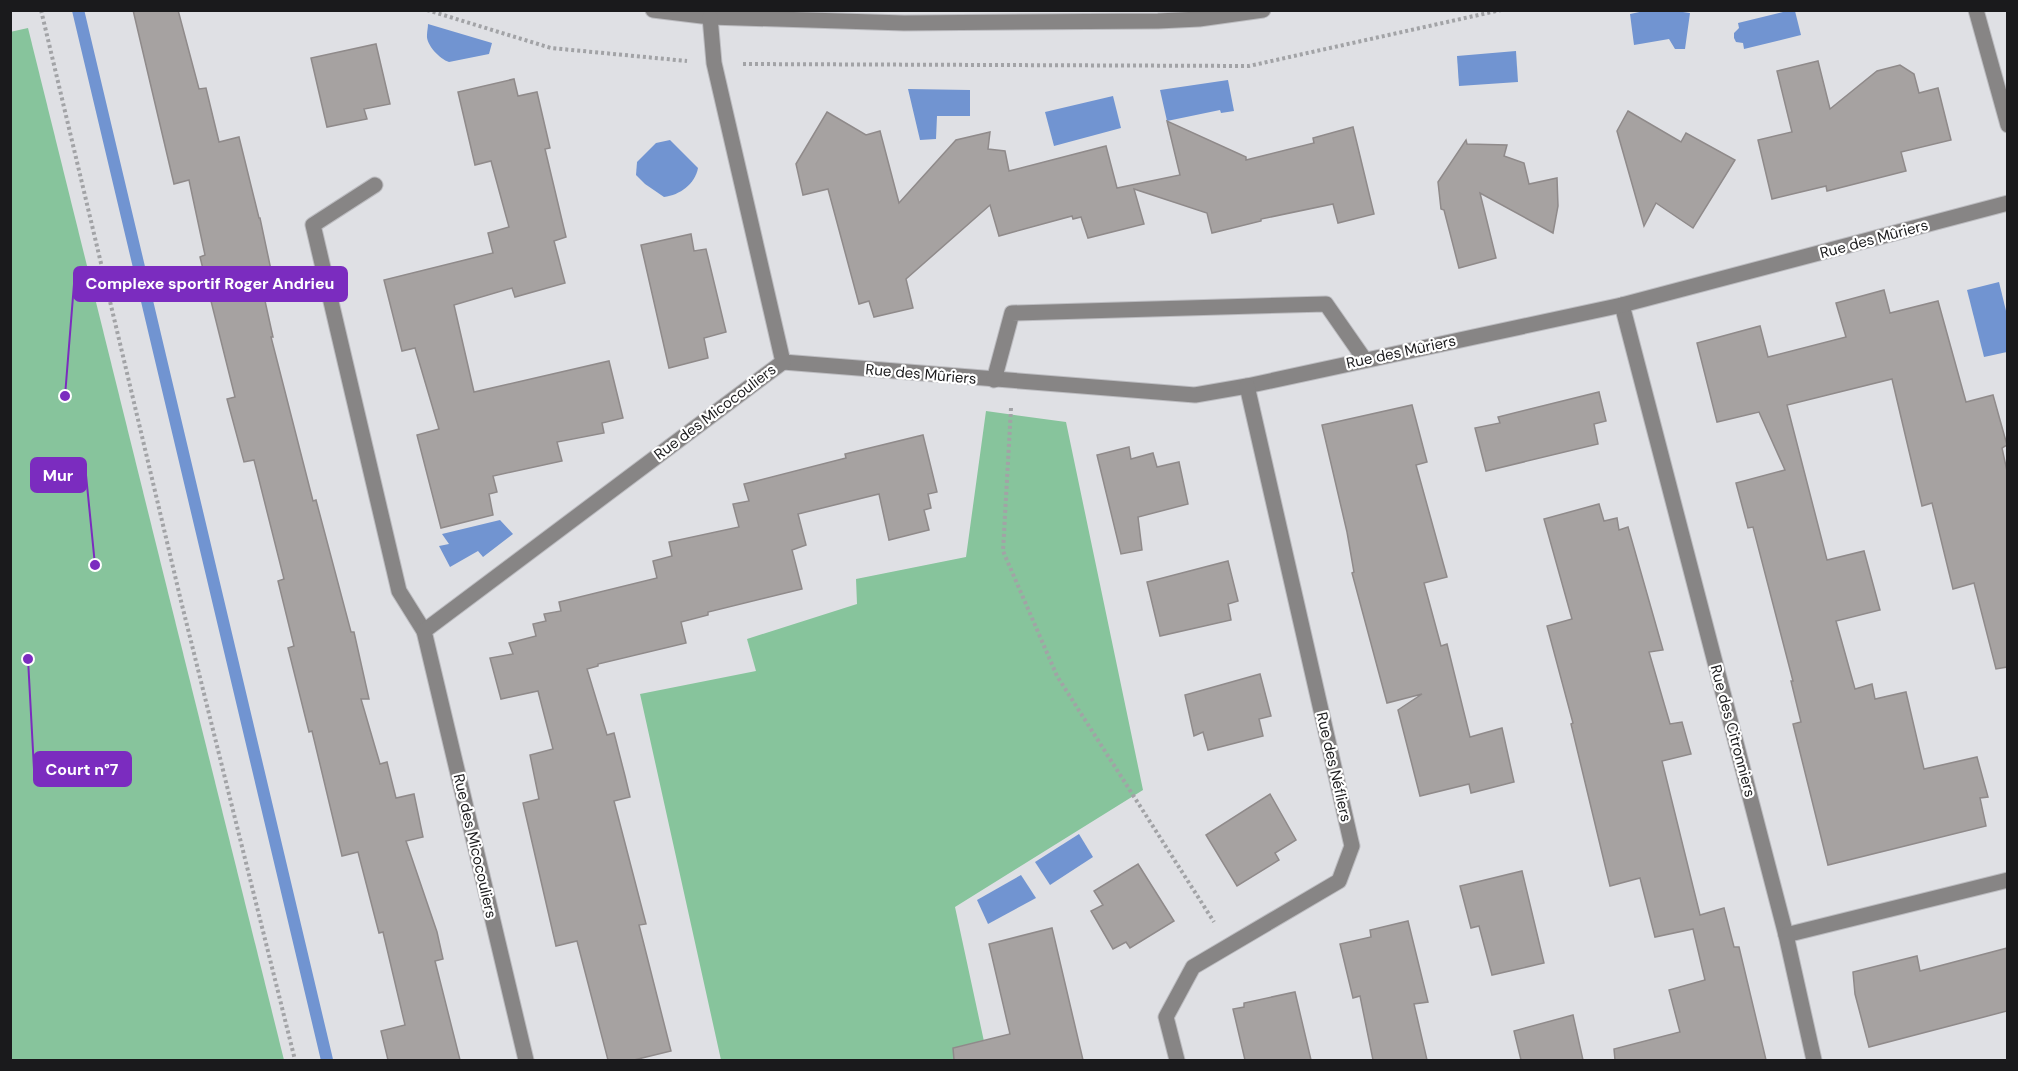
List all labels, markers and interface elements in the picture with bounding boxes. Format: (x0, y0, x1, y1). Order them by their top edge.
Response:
street label: Rue des Mûriers (1818, 215, 1930, 263)
callout: Complexe sportif Roger Andrieu (74, 267, 347, 301)
text: Complexe sportif Roger Andrieu (86, 273, 334, 294)
street label: Rue des Mûriers (1344, 331, 1458, 373)
street label: Rue des Mûriers (865, 359, 977, 389)
street label: Rue des Micocouliers (650, 360, 780, 464)
callout: Mur (31, 458, 86, 492)
text: Mur (43, 465, 74, 486)
street label: Rue des Citronniers (1706, 663, 1760, 799)
street label: Rue des Néfliers (1312, 710, 1356, 824)
callout: Court n°7 (34, 752, 131, 786)
text: Court n°7 (46, 759, 119, 780)
street label: Rue des Micocouliers (449, 772, 501, 920)

